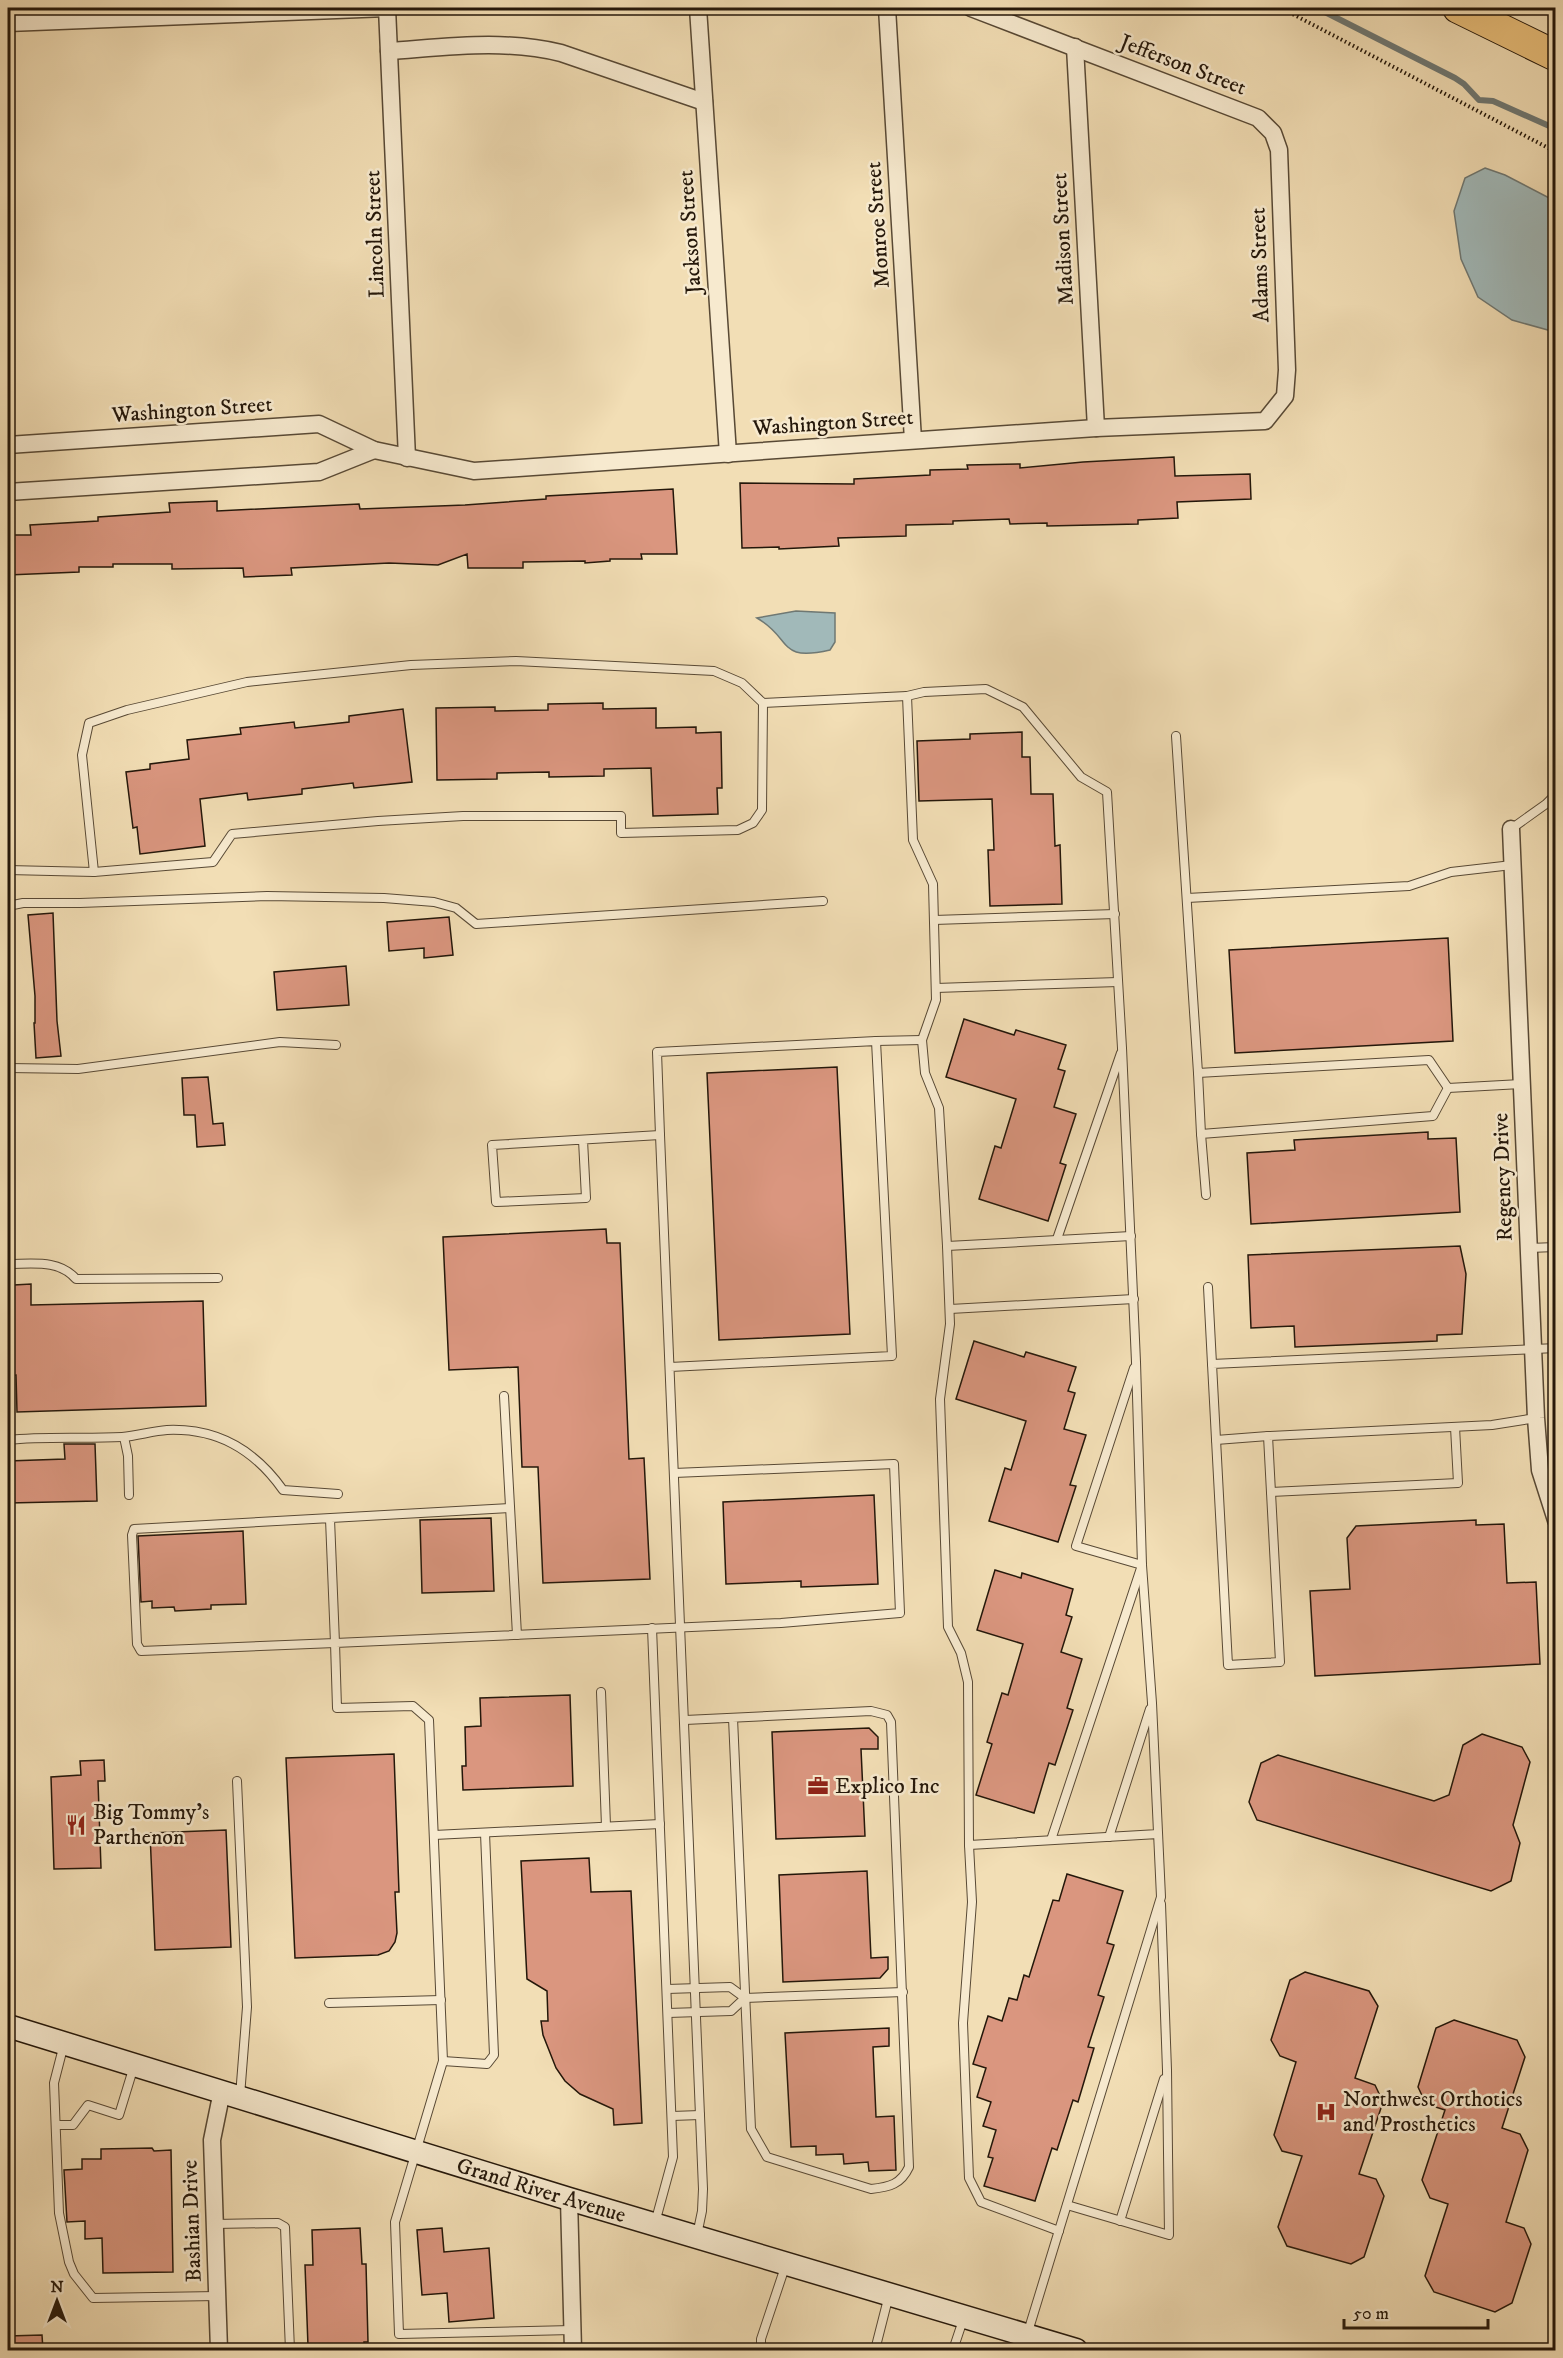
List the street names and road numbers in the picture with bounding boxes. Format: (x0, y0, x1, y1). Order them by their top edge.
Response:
street label: Jefferson Street (1114, 28, 1250, 101)
street label: Monroe Street (860, 161, 896, 289)
street label: Jackson Street (672, 169, 708, 297)
street label: Lincoln Street (359, 170, 391, 298)
street label: Madison Street (1046, 172, 1080, 306)
street label: Adams Street (1245, 207, 1275, 323)
street label: Washington Street (110, 391, 273, 429)
street label: Washington Street (751, 404, 914, 442)
street label: Regency Drive (1487, 1112, 1519, 1242)
street label: Grand River Avenue (453, 2152, 629, 2229)
street label: Bashian Drive (176, 2159, 208, 2283)

